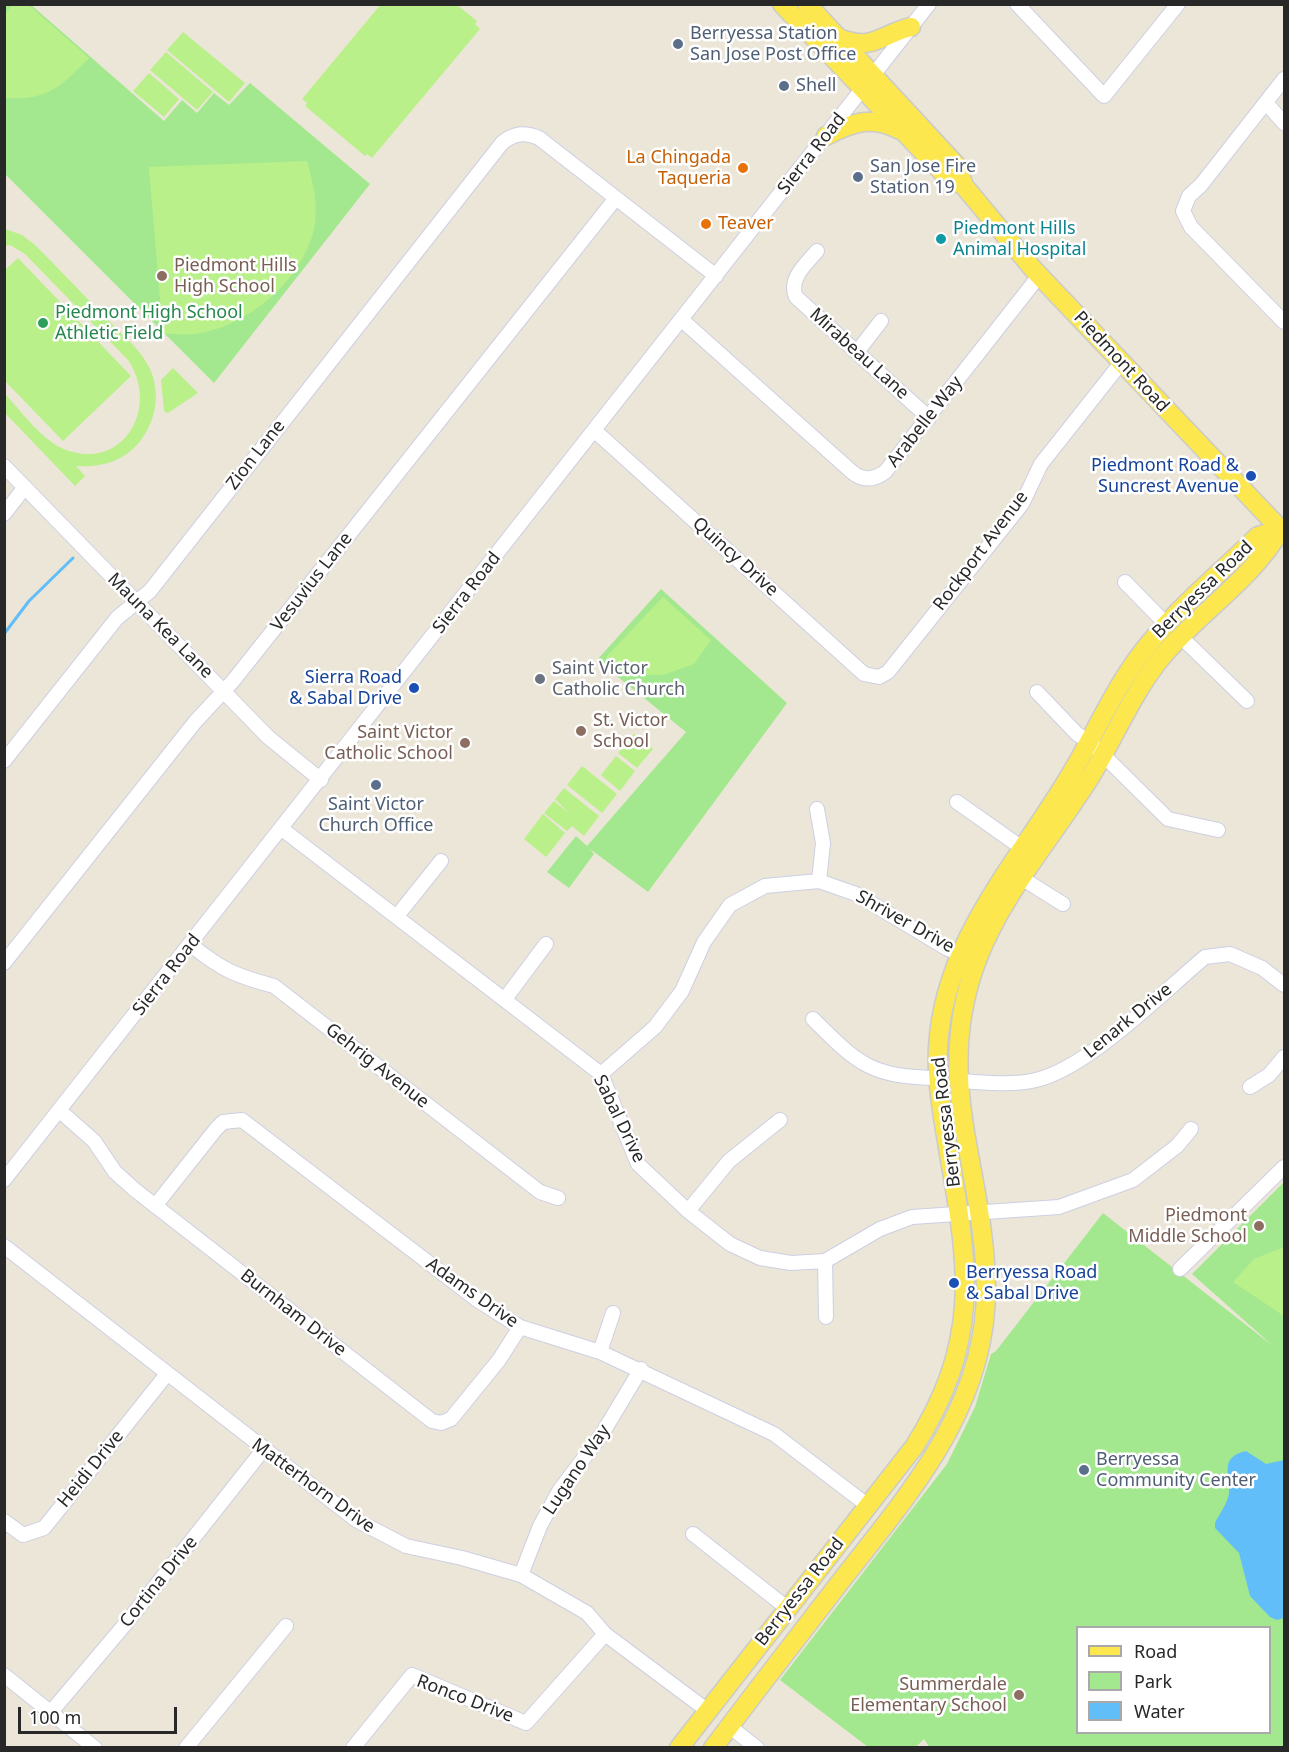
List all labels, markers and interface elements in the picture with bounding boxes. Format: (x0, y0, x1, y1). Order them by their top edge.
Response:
place label: Berryessa Station San Jose Post Office (690, 23, 856, 66)
marker: Berryessa Station San Jose Post Office (671, 37, 685, 51)
place label: Shell (796, 75, 836, 97)
marker: Shell (777, 79, 791, 93)
street label: Sierra Road (774, 109, 850, 199)
place label: La Chingada Taqueria (626, 147, 731, 190)
place label: San Jose Fire Station 19 (870, 156, 976, 198)
marker: La Chingada Taqueria (736, 161, 750, 175)
marker: San Jose Fire Station 19 (851, 170, 865, 184)
place label: Teaver (718, 213, 774, 235)
marker: Teaver (699, 217, 713, 231)
place label: Piedmont Hills Animal Hospital (953, 218, 1086, 260)
marker: Piedmont Hills Animal Hospital (934, 232, 948, 246)
place label: Piedmont Hills High School (174, 255, 297, 298)
marker: Piedmont Hills High School (155, 269, 169, 283)
place label: Piedmont High School Athletic Field (55, 302, 243, 344)
street label: Mirabeau Lane (805, 304, 913, 404)
street label: Piedmont Road (1069, 307, 1173, 417)
marker: Piedmont High School Athletic Field (36, 316, 50, 330)
street label: Arabelle Way (883, 372, 967, 472)
street label: Zion Lane (222, 416, 290, 494)
place label: Piedmont Road & Suncrest Avenue (1091, 455, 1239, 498)
marker: Piedmont Road & Suncrest Avenue (1244, 469, 1258, 483)
street label: Rockport Avenue (929, 487, 1033, 615)
street label: Quincy Drive (688, 513, 782, 601)
street label: Vesuvius Lane (267, 528, 357, 636)
street label: Berryessa Road (1148, 537, 1258, 643)
street label: Sierra Road (429, 548, 505, 638)
street label: Mauna Kea Lane (103, 569, 217, 683)
place label: Saint Victor Catholic Church (552, 658, 685, 700)
place label: Sierra Road & Sabal Drive (289, 667, 402, 710)
marker: Saint Victor Catholic Church (533, 672, 547, 686)
marker: Sierra Road & Sabal Drive (407, 681, 421, 695)
place label: St. Victor School (593, 710, 668, 752)
place label: Saint Victor Catholic School (324, 722, 453, 764)
marker: St. Victor School (574, 724, 588, 738)
marker: Saint Victor Catholic School (458, 736, 472, 750)
marker: Saint Victor Church Office (369, 778, 383, 792)
place label: Saint Victor Church Office (318, 794, 434, 836)
street label: Shriver Drive (852, 886, 958, 958)
street label: Sierra Road (129, 930, 205, 1020)
street label: Lenark Drive (1080, 979, 1176, 1063)
street label: Gehrig Avenue (321, 1019, 433, 1113)
street label: Berryessa Road (928, 1056, 966, 1188)
street label: Sabal Drive (588, 1072, 650, 1166)
place label: Piedmont Middle School (1128, 1205, 1247, 1248)
marker: Piedmont Middle School (1252, 1219, 1266, 1233)
street label: Adams Drive (422, 1253, 522, 1333)
place label: Berryessa Road & Sabal Drive (966, 1262, 1097, 1304)
street label: Burnham Drive (236, 1265, 350, 1361)
marker: Berryessa Road & Sabal Drive (947, 1276, 961, 1290)
street label: Lugano Way (539, 1421, 615, 1519)
street label: Heidi Drive (53, 1426, 129, 1512)
street label: Matterhorn Drive (247, 1434, 379, 1538)
place label: Berryessa Community Center (1096, 1449, 1256, 1492)
marker: Berryessa Community Center (1077, 1463, 1091, 1477)
street label: Cortina Drive (116, 1532, 202, 1632)
street label: Berryessa Road (751, 1534, 849, 1650)
legend (1076, 1626, 1271, 1734)
text: Road (1134, 1639, 1177, 1663)
text: Park (1134, 1669, 1172, 1693)
street label: Ronco Drive (414, 1671, 516, 1727)
place label: Summerdale Elementary School (850, 1674, 1007, 1716)
marker: Summerdale Elementary School (1012, 1688, 1026, 1702)
scale bar (21, 1695, 180, 1733)
text: Water (1134, 1699, 1185, 1723)
text: 100 m (29, 1705, 81, 1729)

